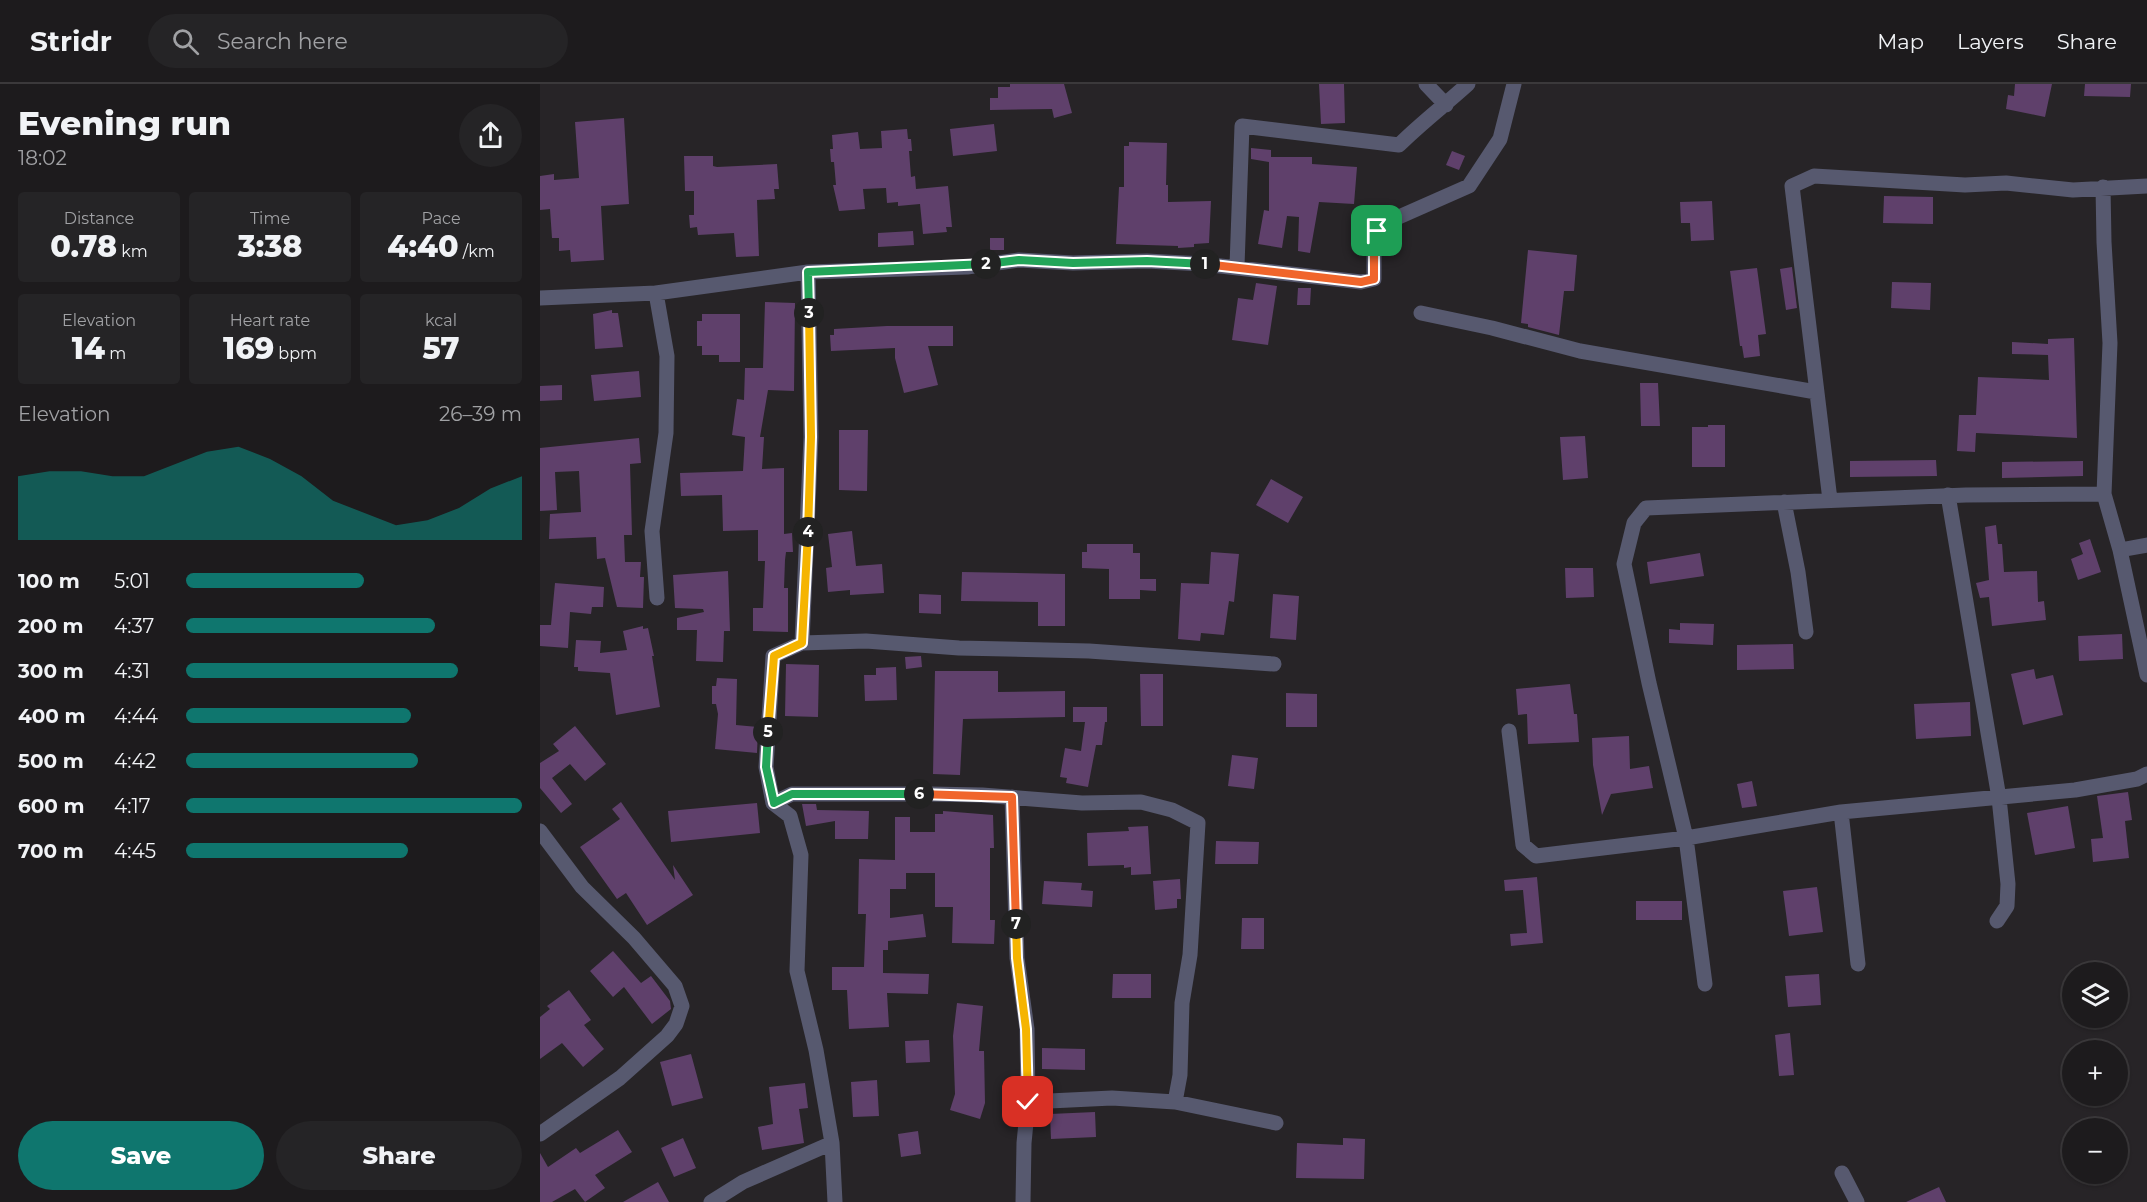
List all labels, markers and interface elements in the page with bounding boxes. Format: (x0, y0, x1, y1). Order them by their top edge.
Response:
search box (148, 14, 568, 68)
text: Stridr (30, 24, 112, 58)
icon: search (169, 25, 202, 58)
text: Search here (217, 28, 348, 55)
text: Map (1877, 29, 1924, 54)
text: Layers (1957, 29, 2024, 54)
text: Share (2057, 29, 2117, 54)
text: Evening run (18, 103, 231, 143)
button: share (459, 104, 522, 167)
text: 18:02 (18, 146, 67, 170)
pin (1351, 205, 1402, 256)
text: Distance (64, 209, 134, 228)
text: Time (250, 209, 290, 228)
text: Pace (421, 209, 461, 228)
icon: arrive (1360, 214, 1393, 247)
text: 0.78 (50, 228, 117, 265)
text: 3:38 (238, 228, 302, 265)
text: 4:40 (387, 228, 459, 265)
text: km (117, 242, 148, 261)
text: /km (459, 242, 495, 261)
pin: 2 (971, 249, 1001, 279)
pin: 1 (1190, 249, 1220, 279)
text: 2 (981, 254, 991, 273)
text: 1 (1202, 254, 1208, 273)
pin: 3 (794, 298, 824, 328)
text: 3 (804, 303, 814, 322)
text: Elevation (62, 311, 136, 330)
text: Heart rate (230, 311, 310, 330)
text: kcal (425, 311, 457, 330)
text: 14 (72, 330, 105, 367)
text: 169 (223, 330, 274, 367)
text: 57 (423, 330, 459, 367)
text: m (105, 344, 126, 363)
text: bpm (274, 344, 317, 363)
text: Elevation (18, 402, 110, 426)
text: 26–39 m (439, 402, 522, 426)
pin: 4 (793, 517, 823, 547)
text: 4 (802, 522, 814, 541)
text: 100 m (18, 569, 80, 593)
text: 5:01 (114, 569, 150, 593)
text: 200 m (18, 614, 84, 638)
text: 4:37 (114, 614, 154, 638)
text: 300 m (18, 659, 84, 683)
text: 4:31 (114, 659, 150, 683)
text: 400 m (18, 704, 86, 728)
text: 4:44 (114, 704, 158, 728)
pin: 5 (753, 717, 783, 747)
text: 5 (763, 722, 773, 741)
text: 500 m (18, 749, 84, 773)
text: 4:42 (114, 749, 156, 773)
pin: 6 (904, 779, 934, 809)
text: 6 (914, 784, 924, 803)
text: 600 m (18, 794, 85, 818)
text: 4:17 (114, 794, 151, 818)
text: 700 m (18, 839, 84, 863)
text: 4:45 (114, 839, 156, 863)
pin: 7 (1001, 909, 1031, 939)
text: 7 (1011, 914, 1021, 933)
map controls (2062, 962, 2128, 1184)
button: layers (2062, 962, 2128, 1028)
button: + (2062, 1040, 2128, 1106)
pin (1002, 1076, 1053, 1127)
icon: check (1011, 1085, 1044, 1118)
button: − (2062, 1118, 2128, 1184)
button: Save (18, 1121, 264, 1190)
button: Share (276, 1121, 522, 1190)

